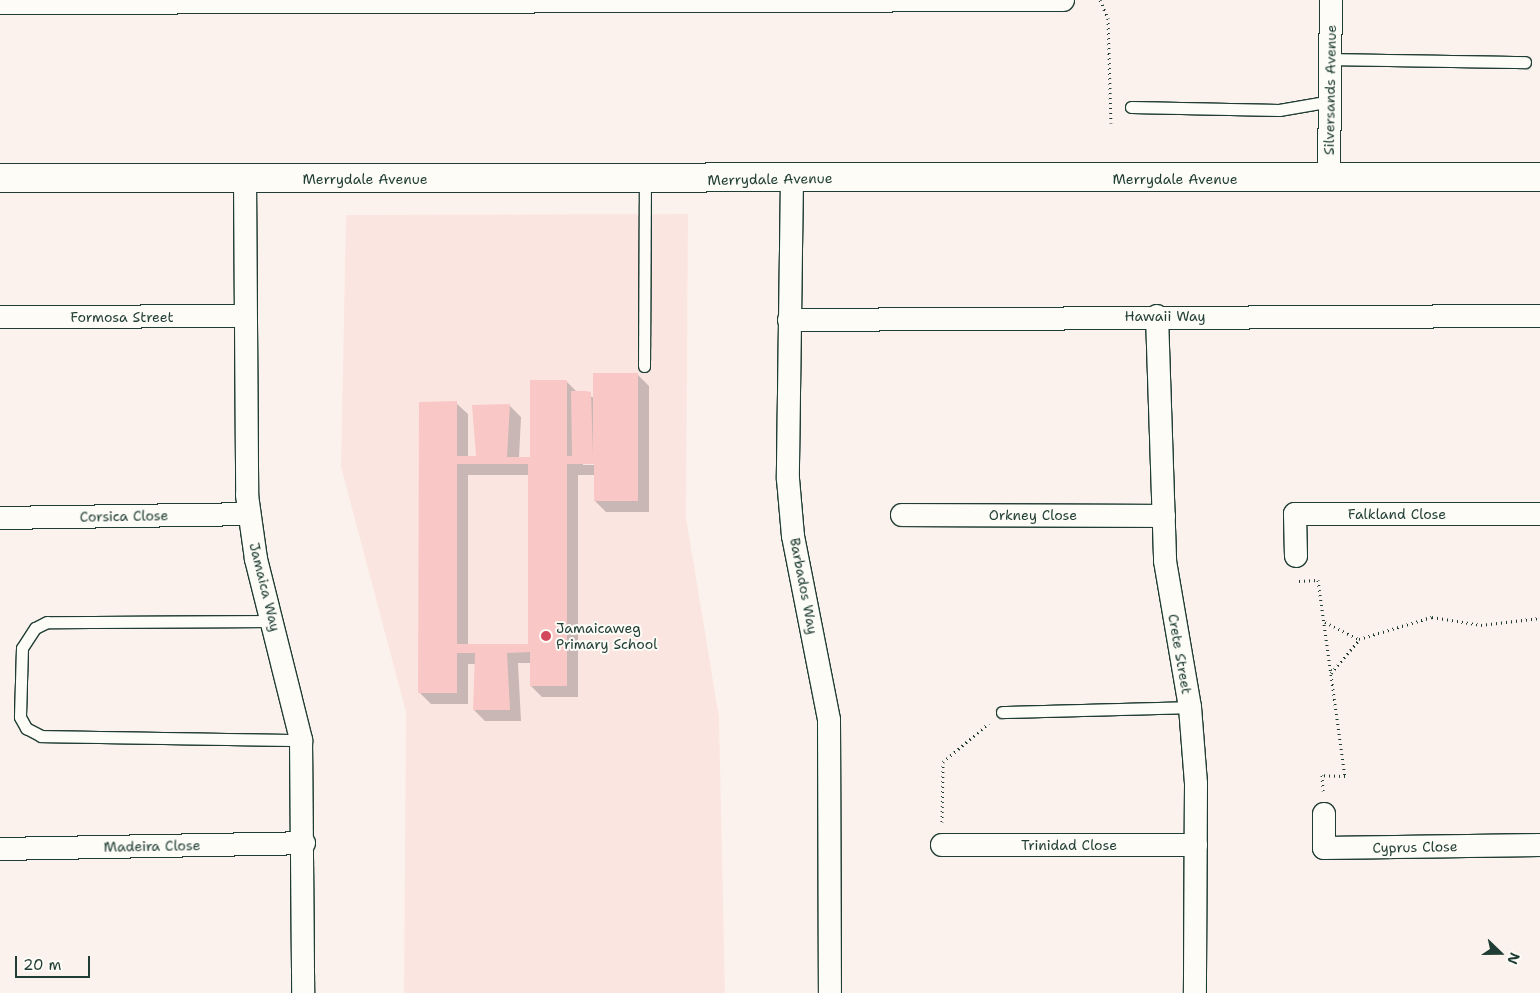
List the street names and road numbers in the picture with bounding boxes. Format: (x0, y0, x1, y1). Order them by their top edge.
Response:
street label: Silversands Avenue (1320, 25, 1340, 155)
street label: Merrydale Avenue (707, 170, 833, 188)
street label: Merrydale Avenue (302, 171, 428, 187)
street label: Merrydale Avenue (1112, 171, 1238, 187)
street label: Hawaii Way (1124, 308, 1206, 324)
street label: Formosa Street (70, 309, 174, 325)
street label: Falkland Close (1348, 506, 1446, 522)
street label: Corsica Close (79, 507, 169, 525)
street label: Orkney Close (989, 507, 1077, 523)
street label: Barbados Way (786, 536, 822, 636)
street label: Jamaica Way (246, 541, 284, 633)
street label: Crete Street (1165, 613, 1195, 695)
street label: Madeira Close (103, 837, 201, 855)
street label: Trinidad Close (1021, 837, 1117, 853)
street label: Cyprus Close (1372, 838, 1458, 856)

